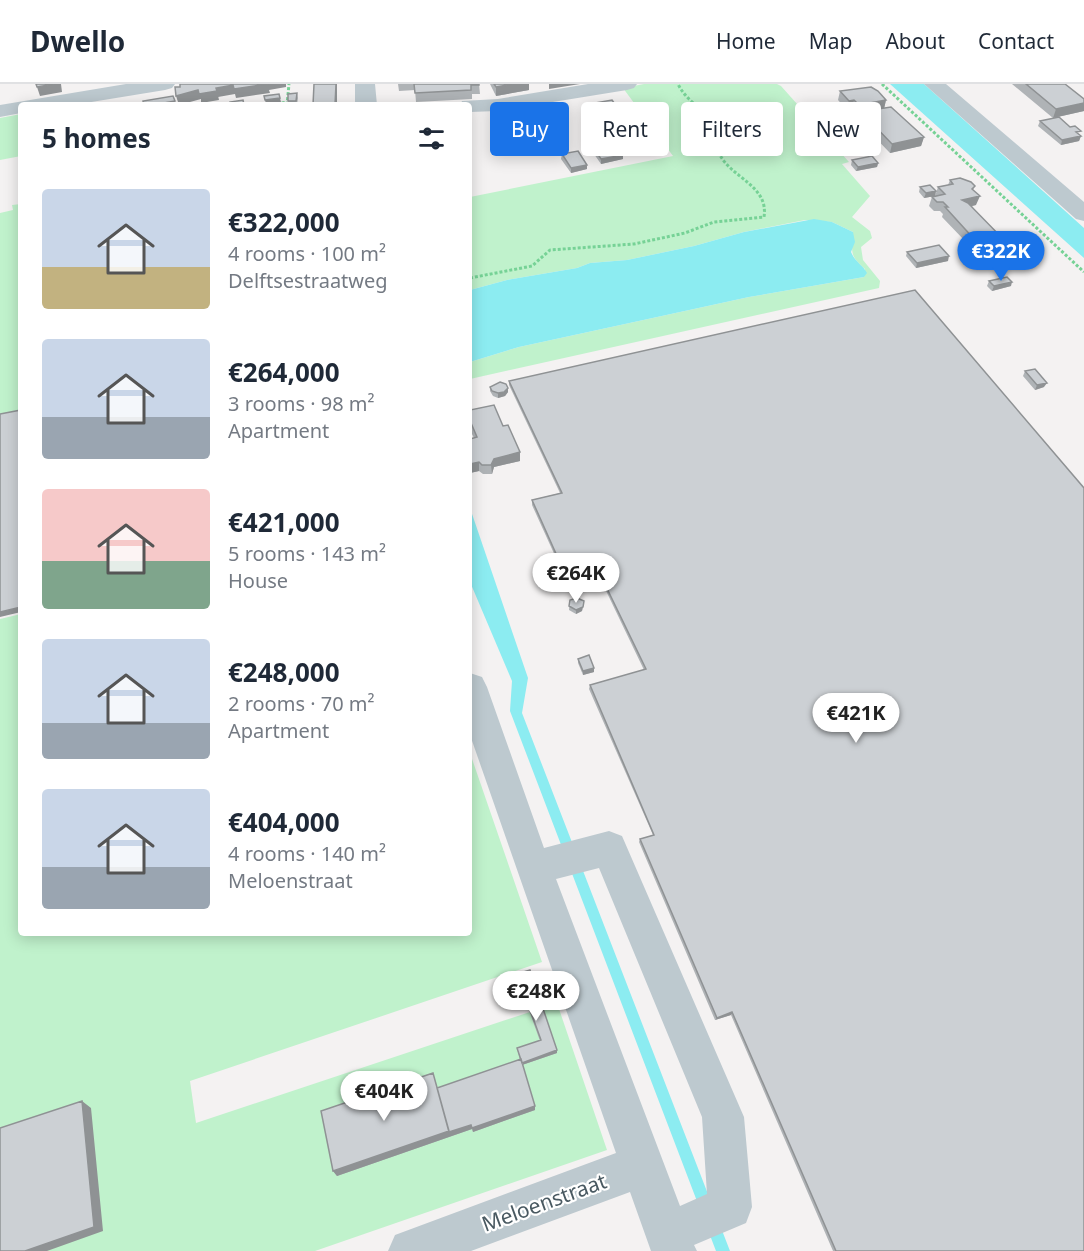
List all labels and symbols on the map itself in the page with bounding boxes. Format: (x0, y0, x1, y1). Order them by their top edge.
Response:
pin: €322K (959, 231, 1043, 282)
pin: €264K (534, 553, 618, 604)
pin: €421K (814, 693, 898, 744)
pin: €248K (494, 971, 578, 1022)
pin: €404K (342, 1071, 426, 1122)
street label: Meloenstraat (478, 1166, 611, 1238)

